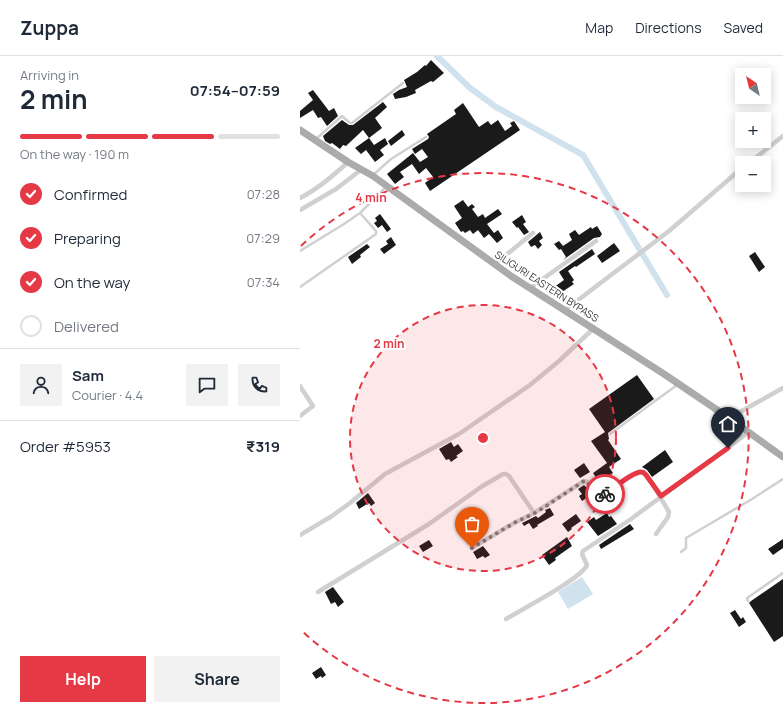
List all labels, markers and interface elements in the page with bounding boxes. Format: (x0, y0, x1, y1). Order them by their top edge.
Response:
text: Zuppa (20, 15, 79, 41)
text: Map (585, 18, 613, 37)
text: Directions (635, 18, 702, 37)
text: Saved (724, 18, 763, 37)
text: Arriving in (20, 66, 79, 84)
north arrow (735, 68, 771, 104)
map controls (735, 68, 771, 192)
text: 07:54–07:59 (190, 80, 280, 101)
text: 2 min (20, 81, 88, 117)
button: + (735, 112, 771, 148)
text: On the way · 190 m (20, 145, 129, 163)
button: − (735, 156, 771, 192)
icon: check (20, 183, 42, 205)
text: Confirmed (54, 184, 127, 205)
text: 07:28 (247, 185, 280, 203)
text: 4 min (355, 189, 387, 206)
icon: check (20, 227, 42, 249)
text: Preparing (54, 228, 121, 249)
text: 07:29 (246, 229, 280, 247)
street label: SILIGURI EASTERN BYPASS (492, 247, 602, 325)
icon: check (20, 271, 42, 293)
text: On the way (54, 272, 130, 293)
text: 07:34 (247, 273, 280, 291)
text: Delivered (54, 316, 119, 337)
text: 2 min (373, 335, 405, 352)
button: person (20, 364, 62, 406)
button: chat (186, 364, 228, 406)
button: phone (238, 364, 280, 406)
text: Sam (72, 365, 104, 386)
text: Courier · 4.4 (72, 386, 143, 404)
pin (711, 407, 745, 448)
icon: home (717, 413, 739, 435)
centre of rings (476, 431, 490, 445)
text: Order #5953 (20, 436, 111, 457)
text: ₹319 (246, 436, 280, 457)
courier (585, 474, 625, 514)
icon: bike (594, 483, 616, 505)
pin (455, 507, 489, 548)
icon: bag (461, 513, 483, 535)
button: Help (20, 656, 146, 702)
button: Share (154, 656, 280, 702)

